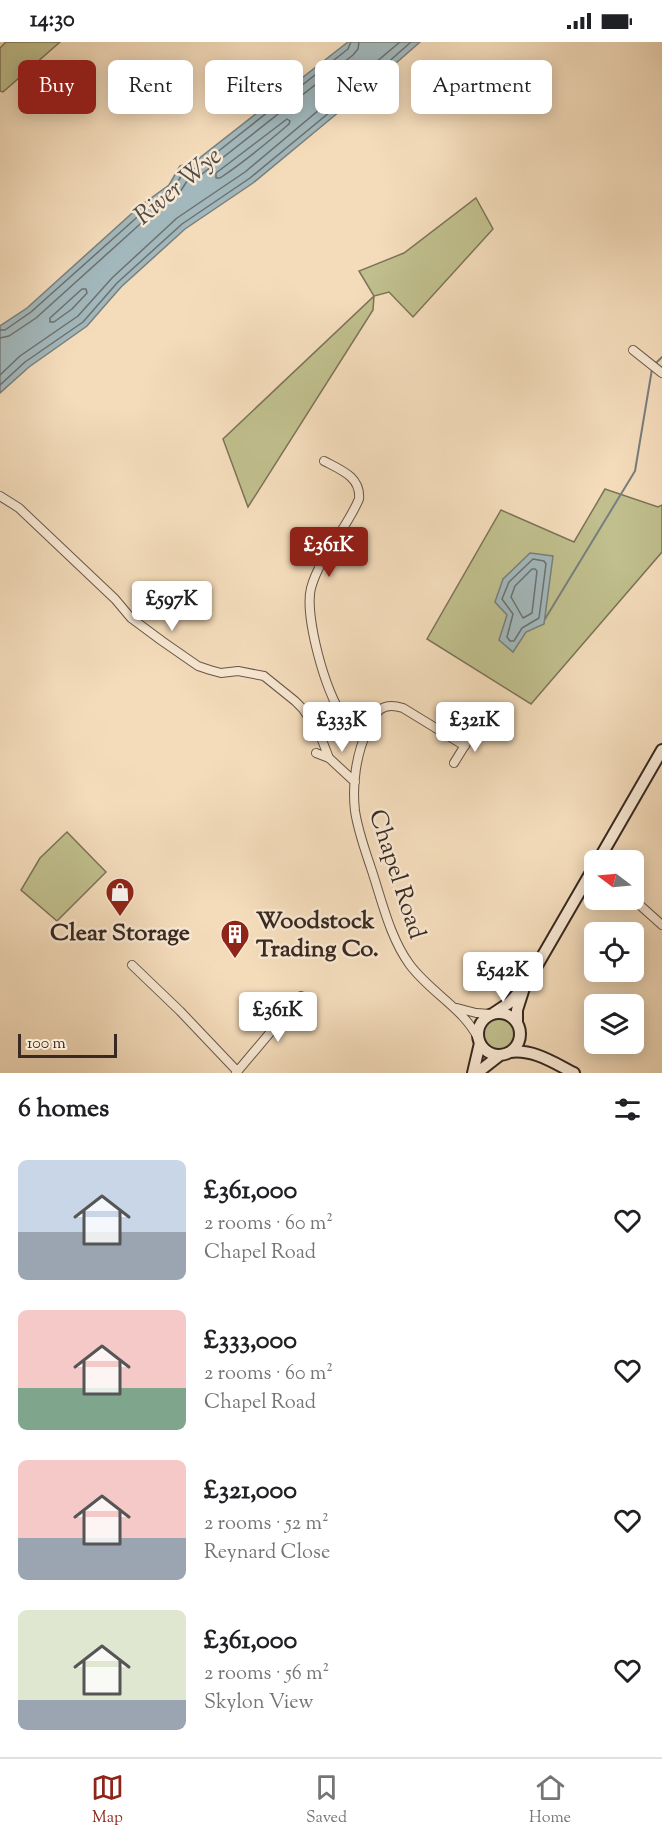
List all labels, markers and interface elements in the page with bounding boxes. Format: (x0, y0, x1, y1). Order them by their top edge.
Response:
text: 14:30 (30, 5, 75, 37)
chip: Buy (18, 60, 96, 114)
chip: Rent (108, 60, 193, 114)
chip: Filters (205, 60, 303, 114)
chip: New (315, 60, 399, 114)
chip: Apartment (411, 60, 552, 114)
water label: River Wye (127, 139, 231, 235)
pin: £361K (287, 527, 371, 578)
text: £361K (304, 532, 354, 561)
pin: £597K (130, 581, 214, 632)
text: £597K (146, 586, 198, 615)
pin: £333K (300, 702, 384, 753)
pin: £321K (433, 702, 517, 753)
text: £333K (317, 707, 367, 736)
text: £321K (450, 707, 500, 736)
street label: Chapel Road (359, 805, 433, 944)
north arrow (584, 850, 644, 910)
map controls (584, 850, 644, 1054)
shop icon: Clear Storage (104, 876, 136, 918)
place label: Woodstock Trading Co. (256, 905, 379, 967)
place label: Clear Storage (50, 917, 190, 951)
building icon: Woodstock Trading Co. (219, 918, 251, 960)
button: locate (584, 922, 644, 982)
pin: £542K (461, 952, 545, 1003)
text: £542K (477, 957, 529, 986)
pin: £361K (236, 992, 320, 1043)
button: layers (584, 994, 644, 1054)
text: £361K (253, 997, 303, 1026)
scale bar (18, 1031, 117, 1058)
text: 100 m (27, 1033, 66, 1056)
text: 6 homes (18, 1091, 109, 1128)
icon: filters (611, 1093, 644, 1126)
text: £361,000 (204, 1173, 297, 1210)
icon: home (66, 1184, 138, 1256)
icon: heart (611, 1204, 644, 1237)
text: 2 rooms · 60 m² (204, 1210, 333, 1239)
text: Chapel Road (204, 1239, 316, 1268)
text: £333,000 (204, 1323, 297, 1360)
icon: home (66, 1334, 138, 1406)
icon: heart (611, 1354, 644, 1387)
text: 2 rooms · 60 m² (204, 1360, 333, 1389)
text: Chapel Road (204, 1389, 316, 1418)
text: £321,000 (204, 1473, 297, 1510)
icon: home (66, 1484, 138, 1556)
icon: heart (611, 1504, 644, 1537)
text: 2 rooms · 52 m² (204, 1510, 329, 1539)
text: Reynard Close (204, 1539, 330, 1568)
text: £361,000 (204, 1623, 297, 1660)
icon: home (66, 1634, 138, 1706)
icon: heart (611, 1654, 644, 1687)
text: 2 rooms · 56 m² (204, 1660, 329, 1689)
text: Skylon View (204, 1689, 313, 1718)
tab: Map (91, 1771, 124, 1830)
tab: Saved (306, 1771, 347, 1830)
tab: Home (529, 1771, 571, 1830)

